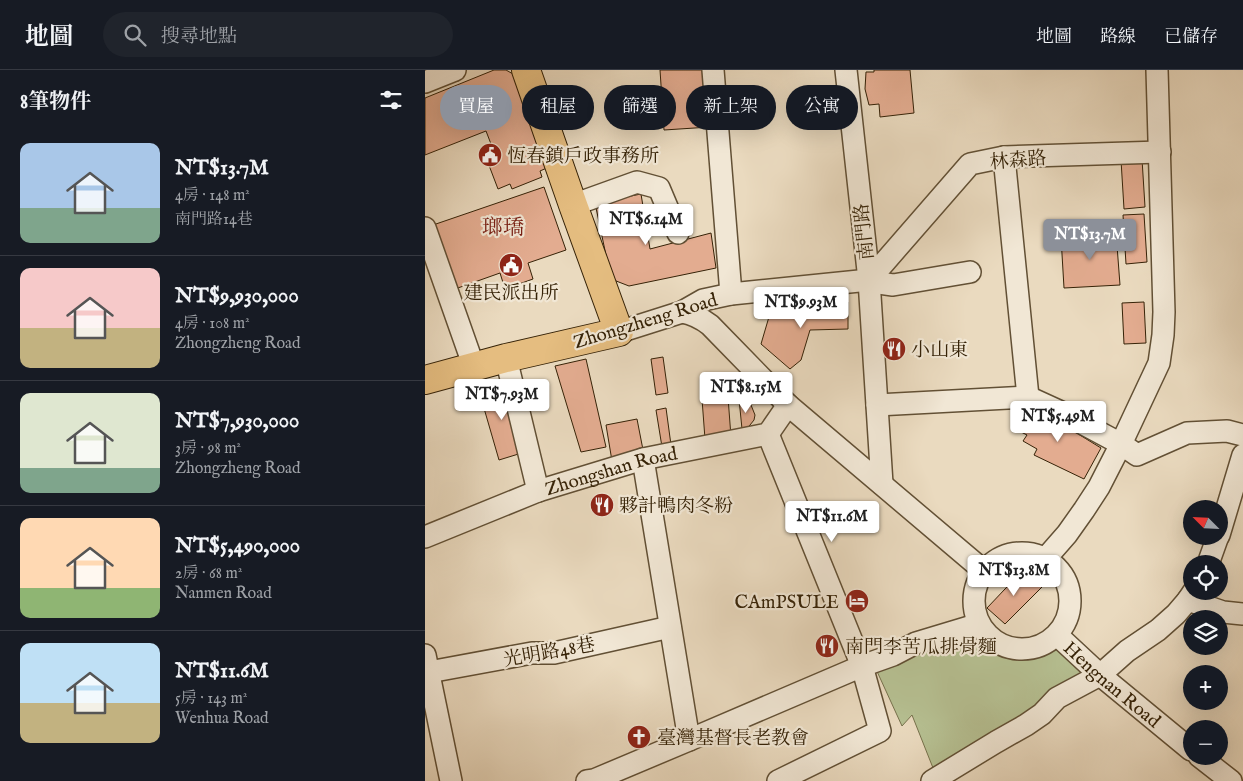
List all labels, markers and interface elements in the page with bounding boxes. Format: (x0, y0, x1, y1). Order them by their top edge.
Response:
search box (103, 12, 453, 57)
icon: search (121, 21, 149, 49)
text: 地圖 (25, 22, 73, 53)
text: 搜尋地點 (161, 25, 237, 49)
text: 地圖 (1036, 26, 1072, 49)
text: 路線 (1100, 26, 1136, 49)
text: 已儲存 (1164, 26, 1218, 49)
chip: 買屋 (440, 85, 512, 130)
chip: 租屋 (522, 85, 594, 130)
chip: 篩選 (604, 85, 676, 130)
chip: 新上架 (686, 85, 776, 130)
chip: 公寓 (786, 85, 858, 130)
icon: filters (377, 86, 405, 114)
text: 8筆物件 (20, 89, 91, 116)
public building icon: 恆春鎮戶政事務所 (477, 142, 503, 168)
place label: 恆春鎮戶政事務所 (507, 145, 659, 169)
street label: 林森路 (989, 147, 1048, 175)
text: NT$13.7M (175, 155, 269, 182)
icon: home (60, 163, 120, 223)
text: 4房 · 148 m² (175, 186, 250, 206)
street label: 南門路 (850, 202, 880, 261)
pin: NT$6.14M (594, 204, 698, 246)
text: 南門路14巷 (175, 210, 253, 230)
text: NT$6.14M (609, 210, 683, 230)
district label: 瑯𤩝 (482, 215, 524, 242)
pin: NT$13.7M (1038, 218, 1142, 261)
text: NT$13.7M (1054, 225, 1126, 245)
public building icon: 建民派出所 (498, 252, 524, 278)
place label: 建民派出所 (463, 282, 559, 306)
text: NT$9,930,000 (175, 283, 299, 310)
pin: NT$9.93M (749, 286, 853, 329)
icon: home (60, 288, 120, 348)
street label: Zhongzheng Road (571, 288, 721, 355)
text: NT$9.93M (765, 293, 837, 313)
text: 4房 · 108 m² (175, 314, 250, 334)
text: Zhongzheng Road (175, 334, 301, 354)
restaurant icon: 小山東 (881, 336, 907, 362)
place label: 小山東 (911, 339, 968, 363)
pin: NT$8.15M (694, 372, 798, 414)
pin: NT$7.93M (450, 378, 554, 421)
text: NT$8.15M (711, 378, 781, 398)
text: NT$7.93M (465, 385, 539, 405)
pin: NT$5.49M (1006, 400, 1110, 443)
text: NT$5.49M (1021, 407, 1095, 427)
text: NT$7,930,000 (175, 408, 299, 435)
icon: home (60, 413, 120, 473)
text: 3房 · 98 m² (175, 439, 241, 459)
street label: Zhongshan Road (543, 442, 680, 502)
text: Zhongzheng Road (175, 459, 301, 479)
restaurant icon: 夥計鴨肉冬粉 (589, 492, 615, 518)
place label: 夥計鴨肉冬粉 (619, 495, 733, 519)
pin: NT$11.6M (780, 500, 884, 543)
north arrow (1183, 500, 1227, 545)
map controls (1183, 500, 1228, 765)
text: NT$11.6M (796, 507, 868, 527)
text: NT$5,490,000 (175, 533, 300, 560)
icon: home (60, 538, 120, 598)
pin: NT$13.8M (962, 554, 1066, 597)
button: locate (1183, 555, 1228, 600)
text: NT$13.8M (978, 561, 1050, 581)
text: 2房 · 68 m² (175, 564, 242, 584)
text: Nanmen Road (175, 584, 272, 604)
hotel icon: CAmPSULE (844, 588, 870, 614)
place label: CAmPSULE (735, 591, 839, 615)
button: layers (1183, 610, 1228, 655)
street label: 光明路48巷 (502, 633, 597, 673)
restaurant icon: 南門李苦瓜排骨麵 (814, 633, 840, 659)
place label: 南門李苦瓜排骨麵 (845, 636, 997, 660)
street label: Hengnan Road (1057, 637, 1165, 734)
text: NT$11.6M (175, 658, 269, 685)
icon: home (60, 663, 120, 723)
button: + (1183, 665, 1228, 710)
text: 5房 · 143 m² (175, 689, 247, 709)
text: Wenhua Road (175, 709, 269, 729)
button: − (1183, 720, 1228, 765)
church icon: 臺灣基督長老教會 (626, 724, 652, 750)
place label: 臺灣基督長老教會 (657, 727, 809, 751)

